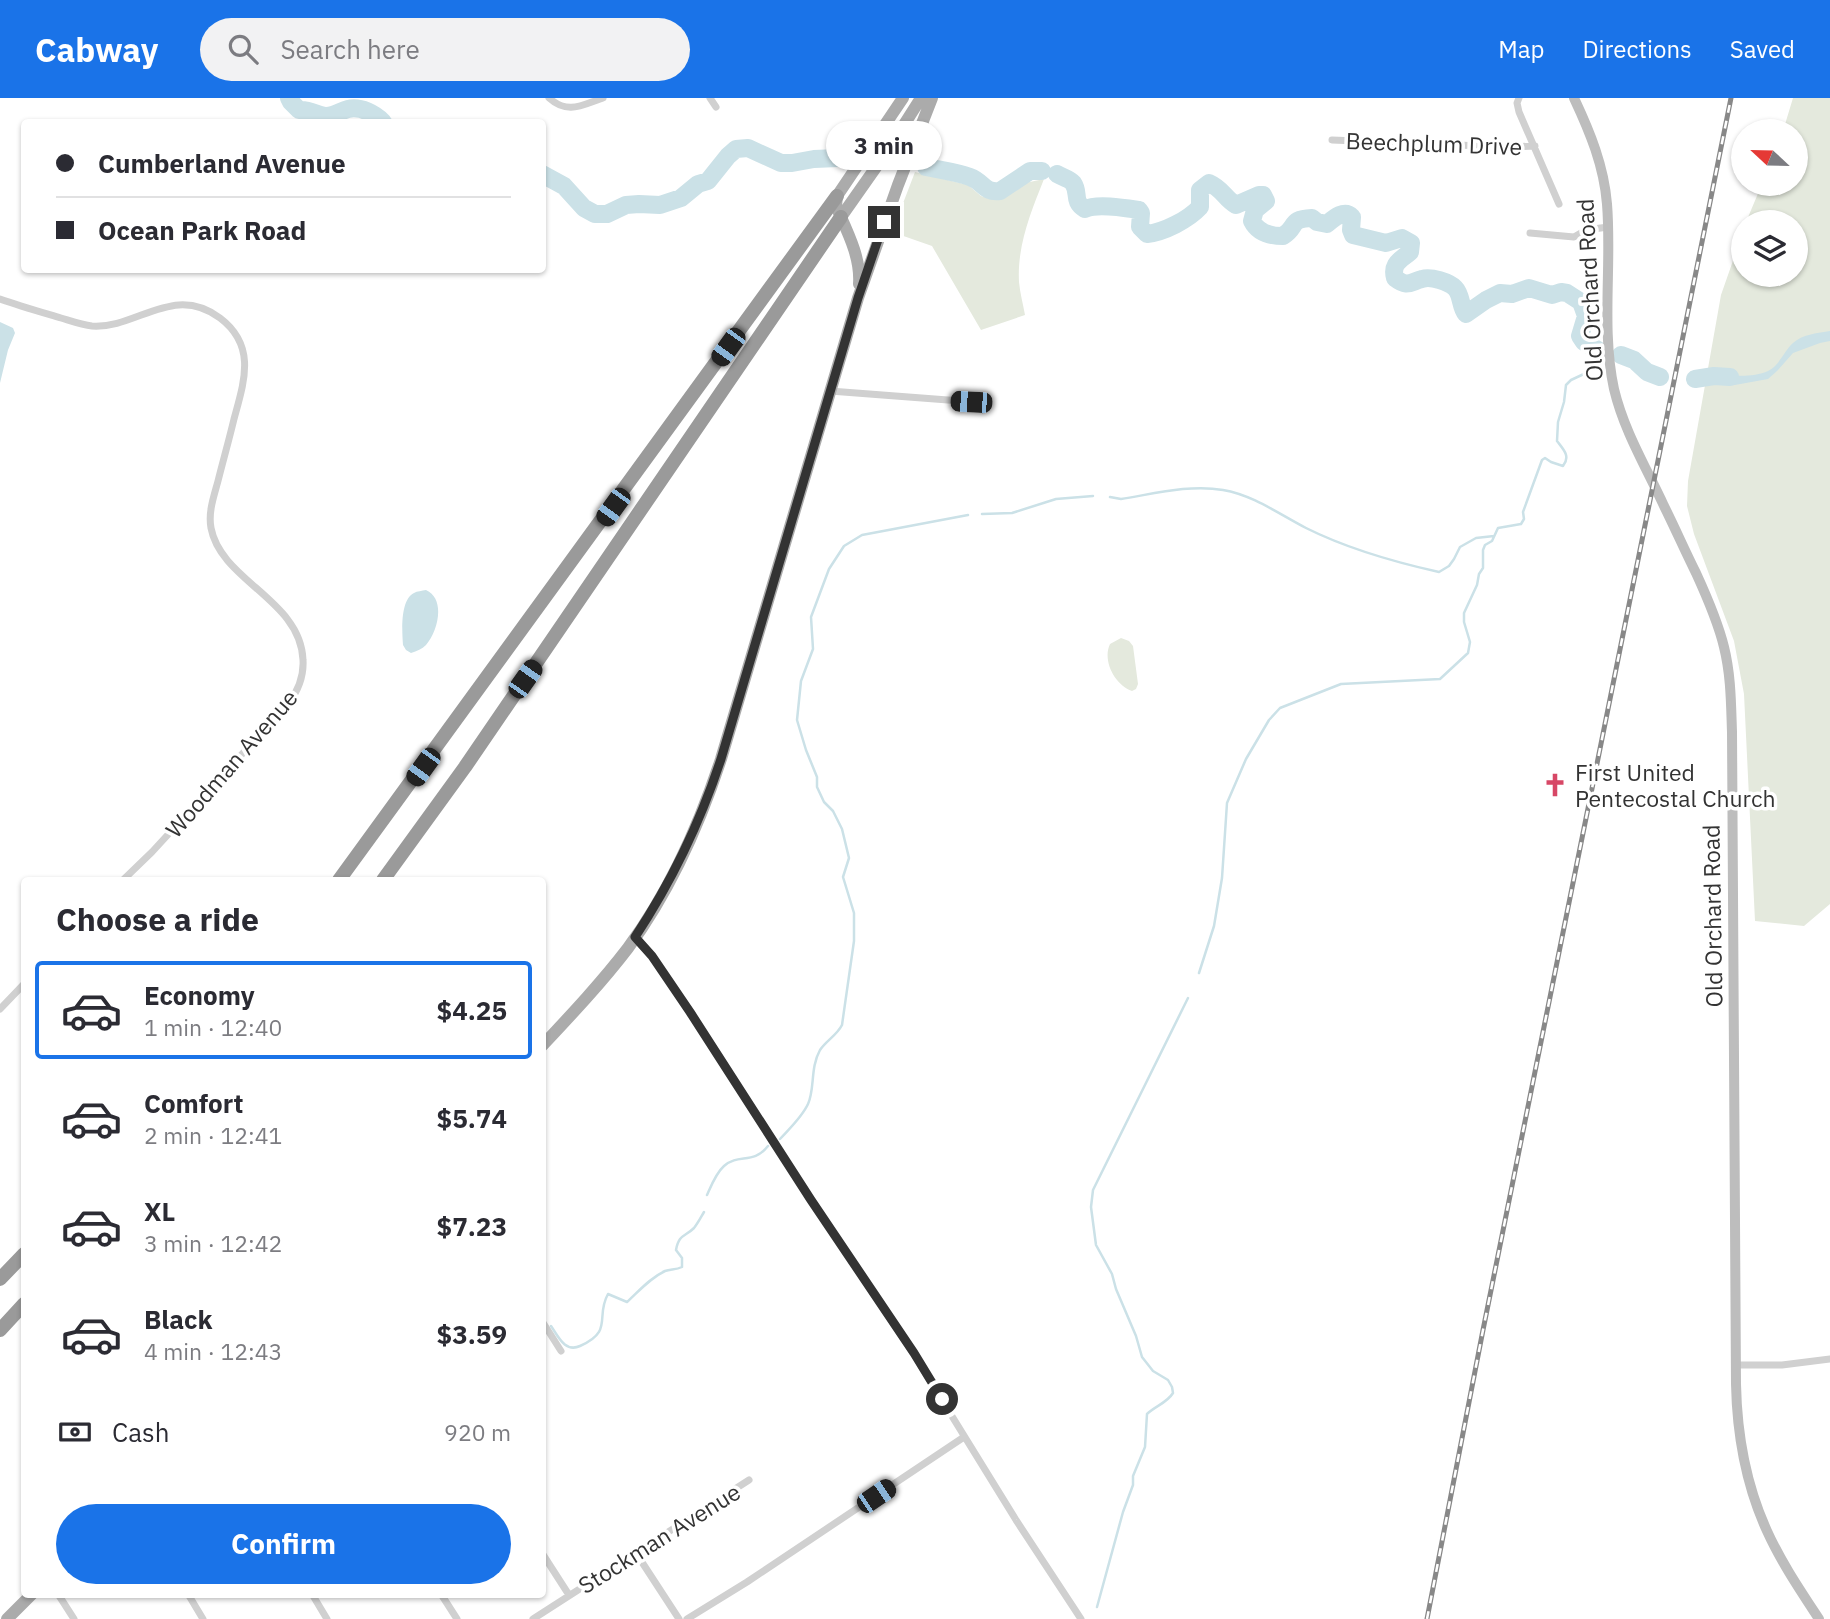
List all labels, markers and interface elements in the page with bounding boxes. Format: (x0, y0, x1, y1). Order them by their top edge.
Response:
search box (200, 18, 690, 81)
text: Cabway (35, 28, 158, 71)
icon: search (224, 30, 262, 68)
text: Search here (280, 32, 420, 66)
text: Map (1498, 33, 1544, 65)
text: Directions (1582, 33, 1692, 65)
text: Saved (1730, 33, 1795, 65)
north arrow (1731, 119, 1808, 196)
map controls (1731, 119, 1808, 287)
callout: 3 min (826, 121, 942, 170)
street label: Beechplum Drive (1345, 125, 1523, 161)
text: 3 min (854, 130, 914, 160)
text: Cumberland Avenue (98, 146, 346, 180)
street label: Old Orchard Road (1569, 198, 1609, 382)
route end (868, 206, 900, 238)
button: layers (1731, 210, 1808, 287)
text: Ocean Park Road (98, 213, 306, 247)
car (708, 324, 749, 370)
car (950, 390, 993, 414)
car (593, 484, 634, 530)
car (505, 656, 546, 702)
street label: Woodman Avenue (158, 683, 304, 843)
car (403, 744, 444, 790)
place label: First United Pentecostal Church (1575, 757, 1776, 813)
church icon: First United Pentecostal Church (1541, 771, 1569, 799)
street label: Old Orchard Road (1695, 824, 1729, 1008)
text: Choose a ride (56, 898, 259, 940)
text: Economy (144, 978, 255, 1012)
icon: car (60, 979, 123, 1042)
text: $4.25 (437, 993, 507, 1027)
text: 1 min · 12:40 (144, 1012, 282, 1042)
text: Comfort (144, 1086, 243, 1120)
icon: car (60, 1087, 123, 1150)
text: $5.74 (437, 1101, 507, 1135)
text: 2 min · 12:41 (144, 1120, 282, 1150)
text: XL (144, 1194, 175, 1228)
icon: car (60, 1195, 123, 1258)
text: $7.23 (437, 1209, 507, 1243)
text: 3 min · 12:42 (144, 1228, 282, 1258)
text: Black (144, 1302, 212, 1336)
icon: car (60, 1303, 123, 1366)
text: $3.59 (437, 1317, 507, 1351)
text: 4 min · 12:43 (144, 1336, 282, 1366)
route start (926, 1383, 958, 1415)
icon: cash (56, 1413, 94, 1451)
text: Cash (112, 1415, 169, 1449)
text: 920 m (444, 1417, 511, 1447)
street label: Stockman Avenue (572, 1476, 746, 1600)
car (853, 1476, 900, 1516)
button: Confirm (56, 1504, 511, 1584)

